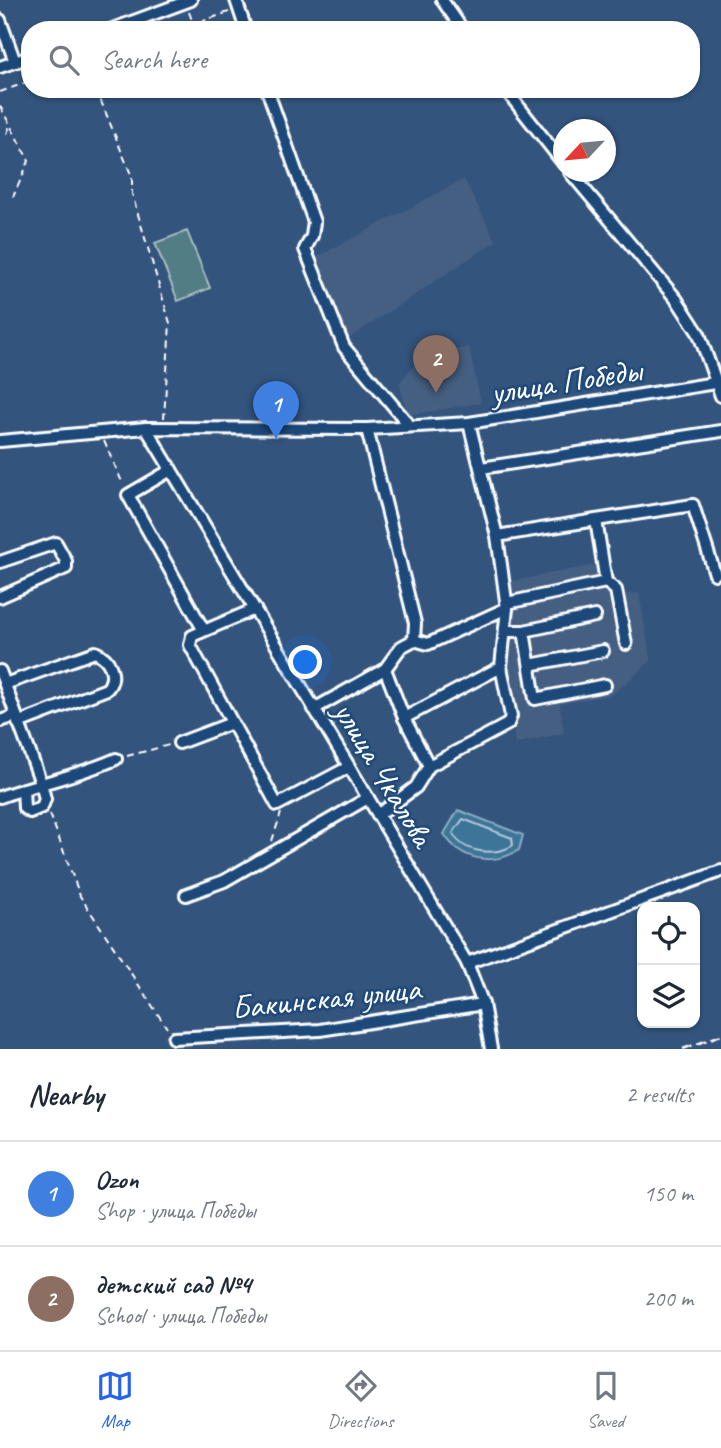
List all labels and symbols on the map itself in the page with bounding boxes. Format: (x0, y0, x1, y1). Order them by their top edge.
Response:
north arrow (553, 119, 616, 182)
pin: 2 (413, 335, 459, 393)
street label: улица Победы (485, 348, 647, 414)
pin: 1 (253, 381, 299, 439)
your location (288, 645, 322, 679)
street label: улица Чкалова (323, 692, 445, 856)
street label: Бакинская улица (229, 967, 425, 1029)

